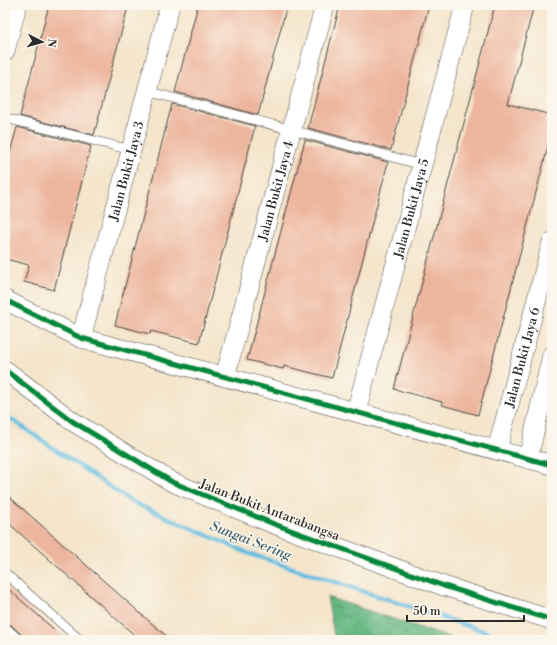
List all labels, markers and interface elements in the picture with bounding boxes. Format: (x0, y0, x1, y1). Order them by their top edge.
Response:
north arrow (22, 22, 62, 62)
text: N (44, 38, 58, 48)
street label: Jalan Bukit Jaya 3 (105, 120, 148, 224)
street label: Jalan Bukit Jaya 4 (255, 139, 297, 244)
street label: Jalan Bukit Jaya 5 (390, 157, 433, 261)
street label: Jalan Bukit Jaya 6 (501, 305, 543, 410)
street label: Jalan Bukit Antarabangsa (196, 475, 342, 544)
water label: Sungai Sering (207, 517, 295, 565)
scale bar (407, 597, 524, 623)
text: 50 m (413, 604, 441, 619)

